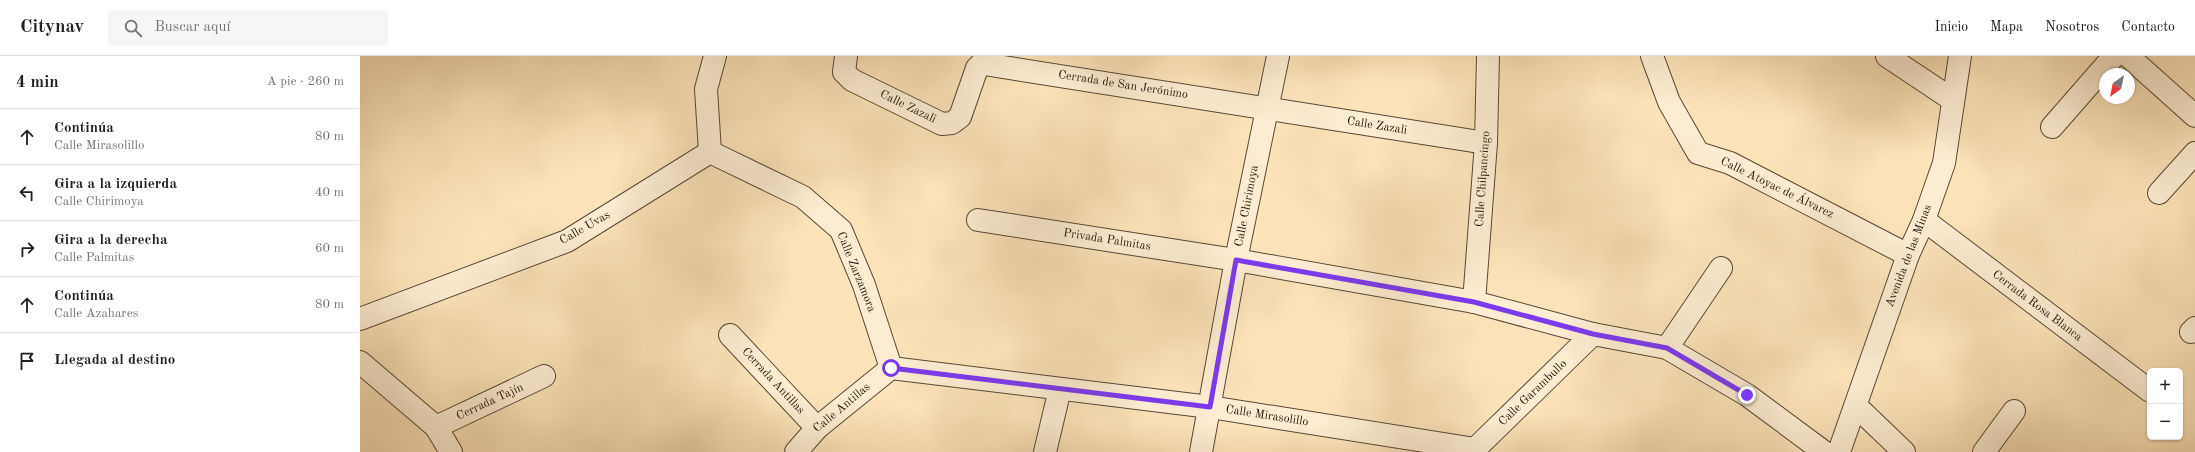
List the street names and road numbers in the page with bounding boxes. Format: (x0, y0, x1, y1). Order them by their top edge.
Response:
street label: Cerrada de San Jerónimo (1057, 69, 1189, 101)
street label: Calle Zazali (878, 88, 938, 126)
street label: Calle Zazali (1346, 115, 1408, 137)
street label: Calle Chilpancingo (1474, 130, 1492, 227)
street label: Calle Atoyac de Álvarez (1718, 153, 1837, 221)
street label: Calle Chirimoya (1233, 164, 1261, 248)
street label: Avenida de las Minas (1884, 203, 1934, 309)
street label: Calle Uvas (558, 209, 612, 247)
street label: Privada Palmitas (1062, 227, 1152, 253)
street label: Calle Zarzamora (834, 230, 878, 314)
street label: Cerrada Rosa Blanca (1990, 268, 2084, 344)
street label: Cerrada Antillas (739, 346, 807, 416)
street label: Calle Garambullo (1497, 358, 1569, 428)
street label: Cerrada Tajín (455, 381, 526, 423)
street label: Calle Antillas (811, 381, 873, 435)
street label: Calle Mirasolillo (1225, 404, 1309, 428)

